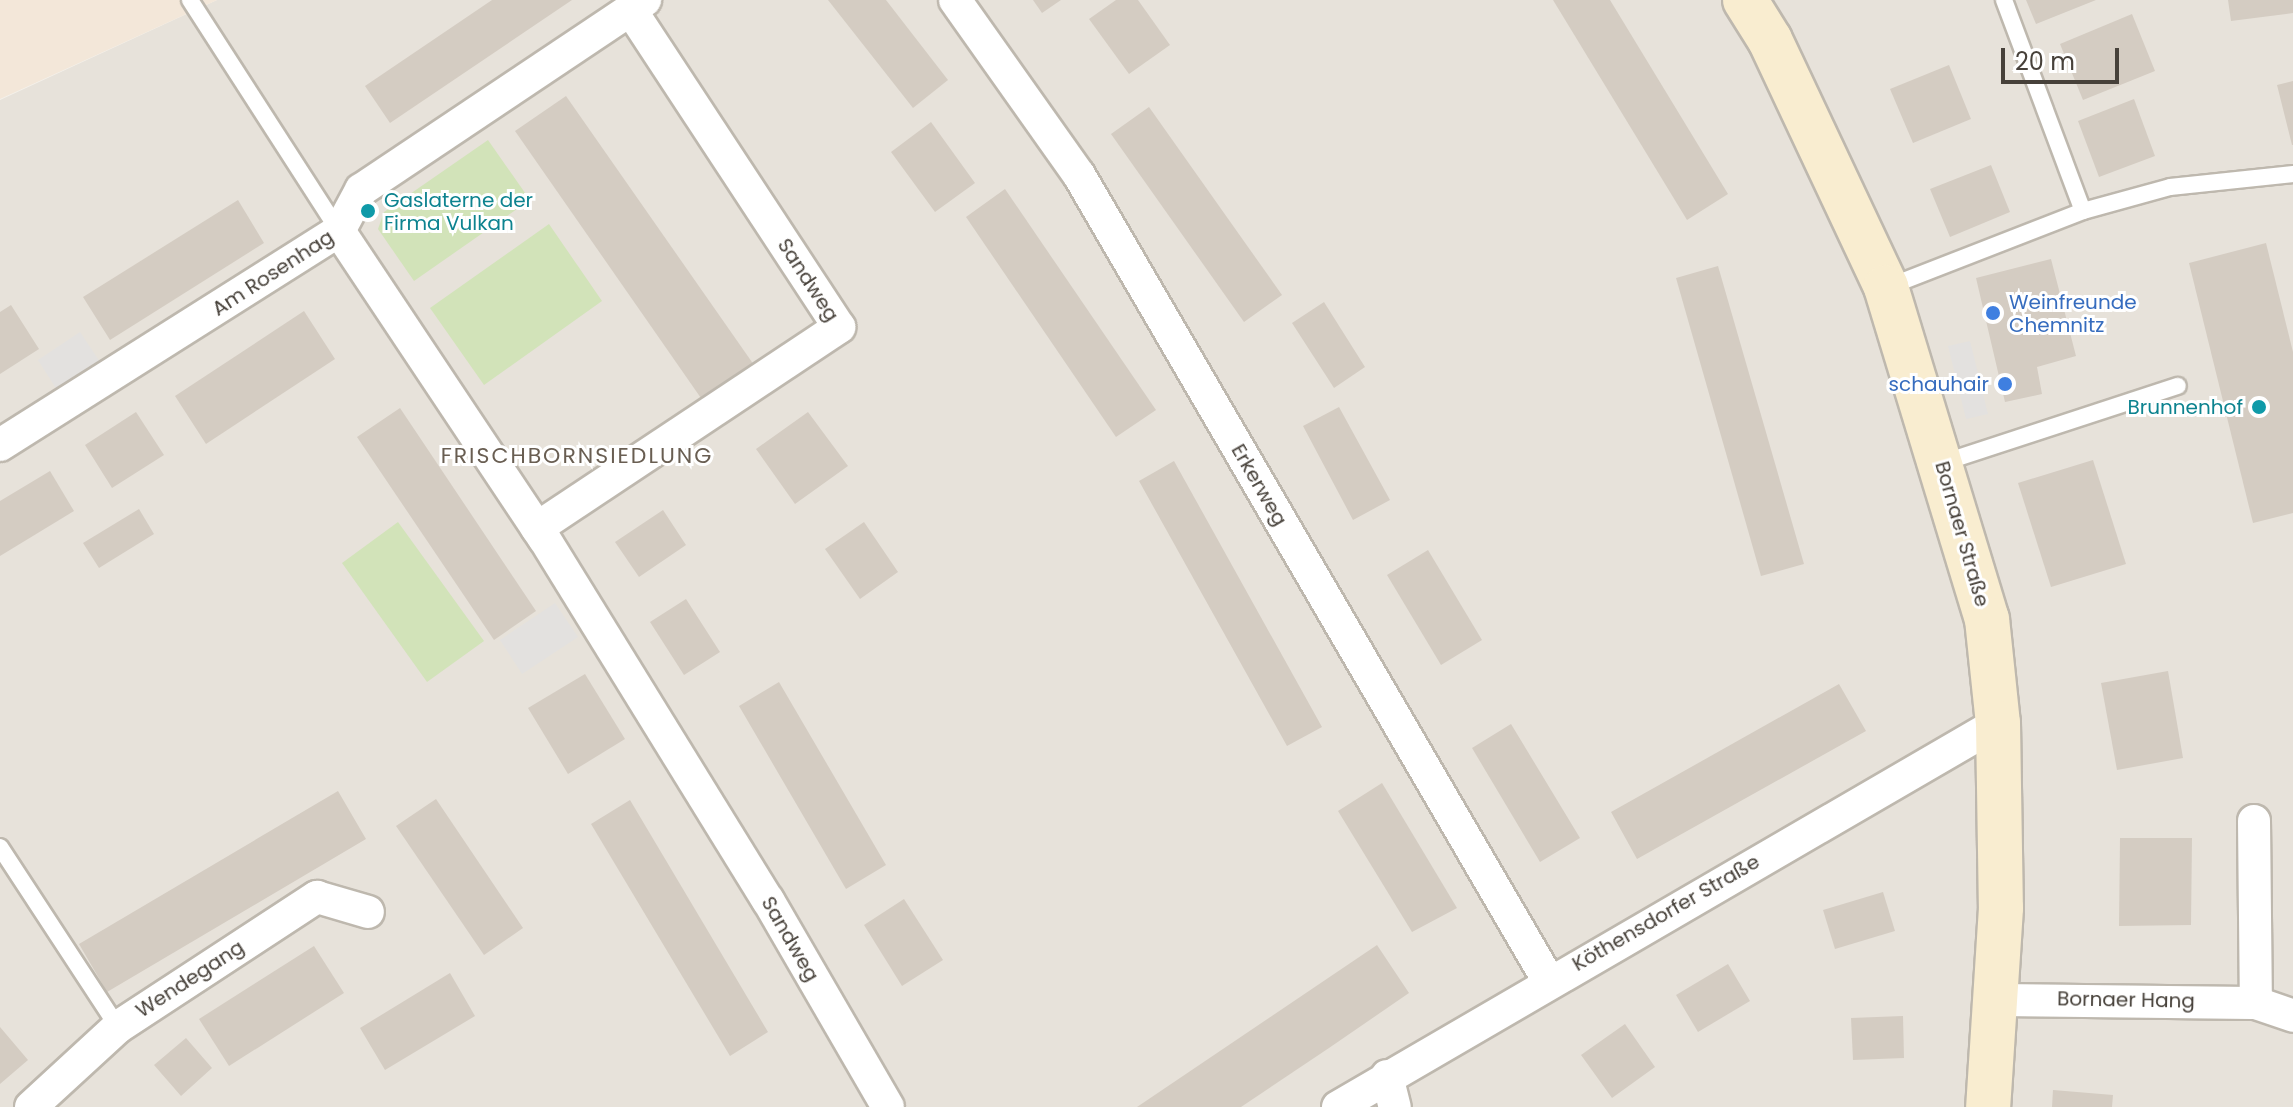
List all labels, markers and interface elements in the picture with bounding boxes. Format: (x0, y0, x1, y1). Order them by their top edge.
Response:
scale bar (2005, 32, 2123, 82)
text: 20 m (2015, 45, 2075, 78)
place label: Gaslaterne der Firma Vulkan (384, 188, 533, 235)
marker: Gaslaterne der Firma Vulkan (359, 202, 377, 220)
street label: Am Rosenhag (208, 225, 338, 321)
street label: Sandweg (772, 234, 844, 326)
place label: Weinfreunde Chemnitz (2009, 290, 2137, 337)
marker: Weinfreunde Chemnitz (1984, 304, 2002, 322)
place label: schauhair (1889, 372, 1989, 396)
marker: schauhair (1996, 375, 2014, 393)
place label: Brunnenhof (2128, 395, 2243, 419)
marker: Brunnenhof (2250, 398, 2268, 416)
street label: Erkerweg (1226, 440, 1292, 530)
district label: FRISCHBORNSIEDLUNG (441, 443, 713, 469)
street label: Bornaer Straße (1930, 459, 1994, 609)
street label: Köthensdorfer Straße (1568, 850, 1764, 976)
street label: Sandweg (756, 892, 824, 986)
street label: Wendegang (131, 935, 249, 1023)
street label: Bornaer Hang (2057, 987, 2195, 1013)

